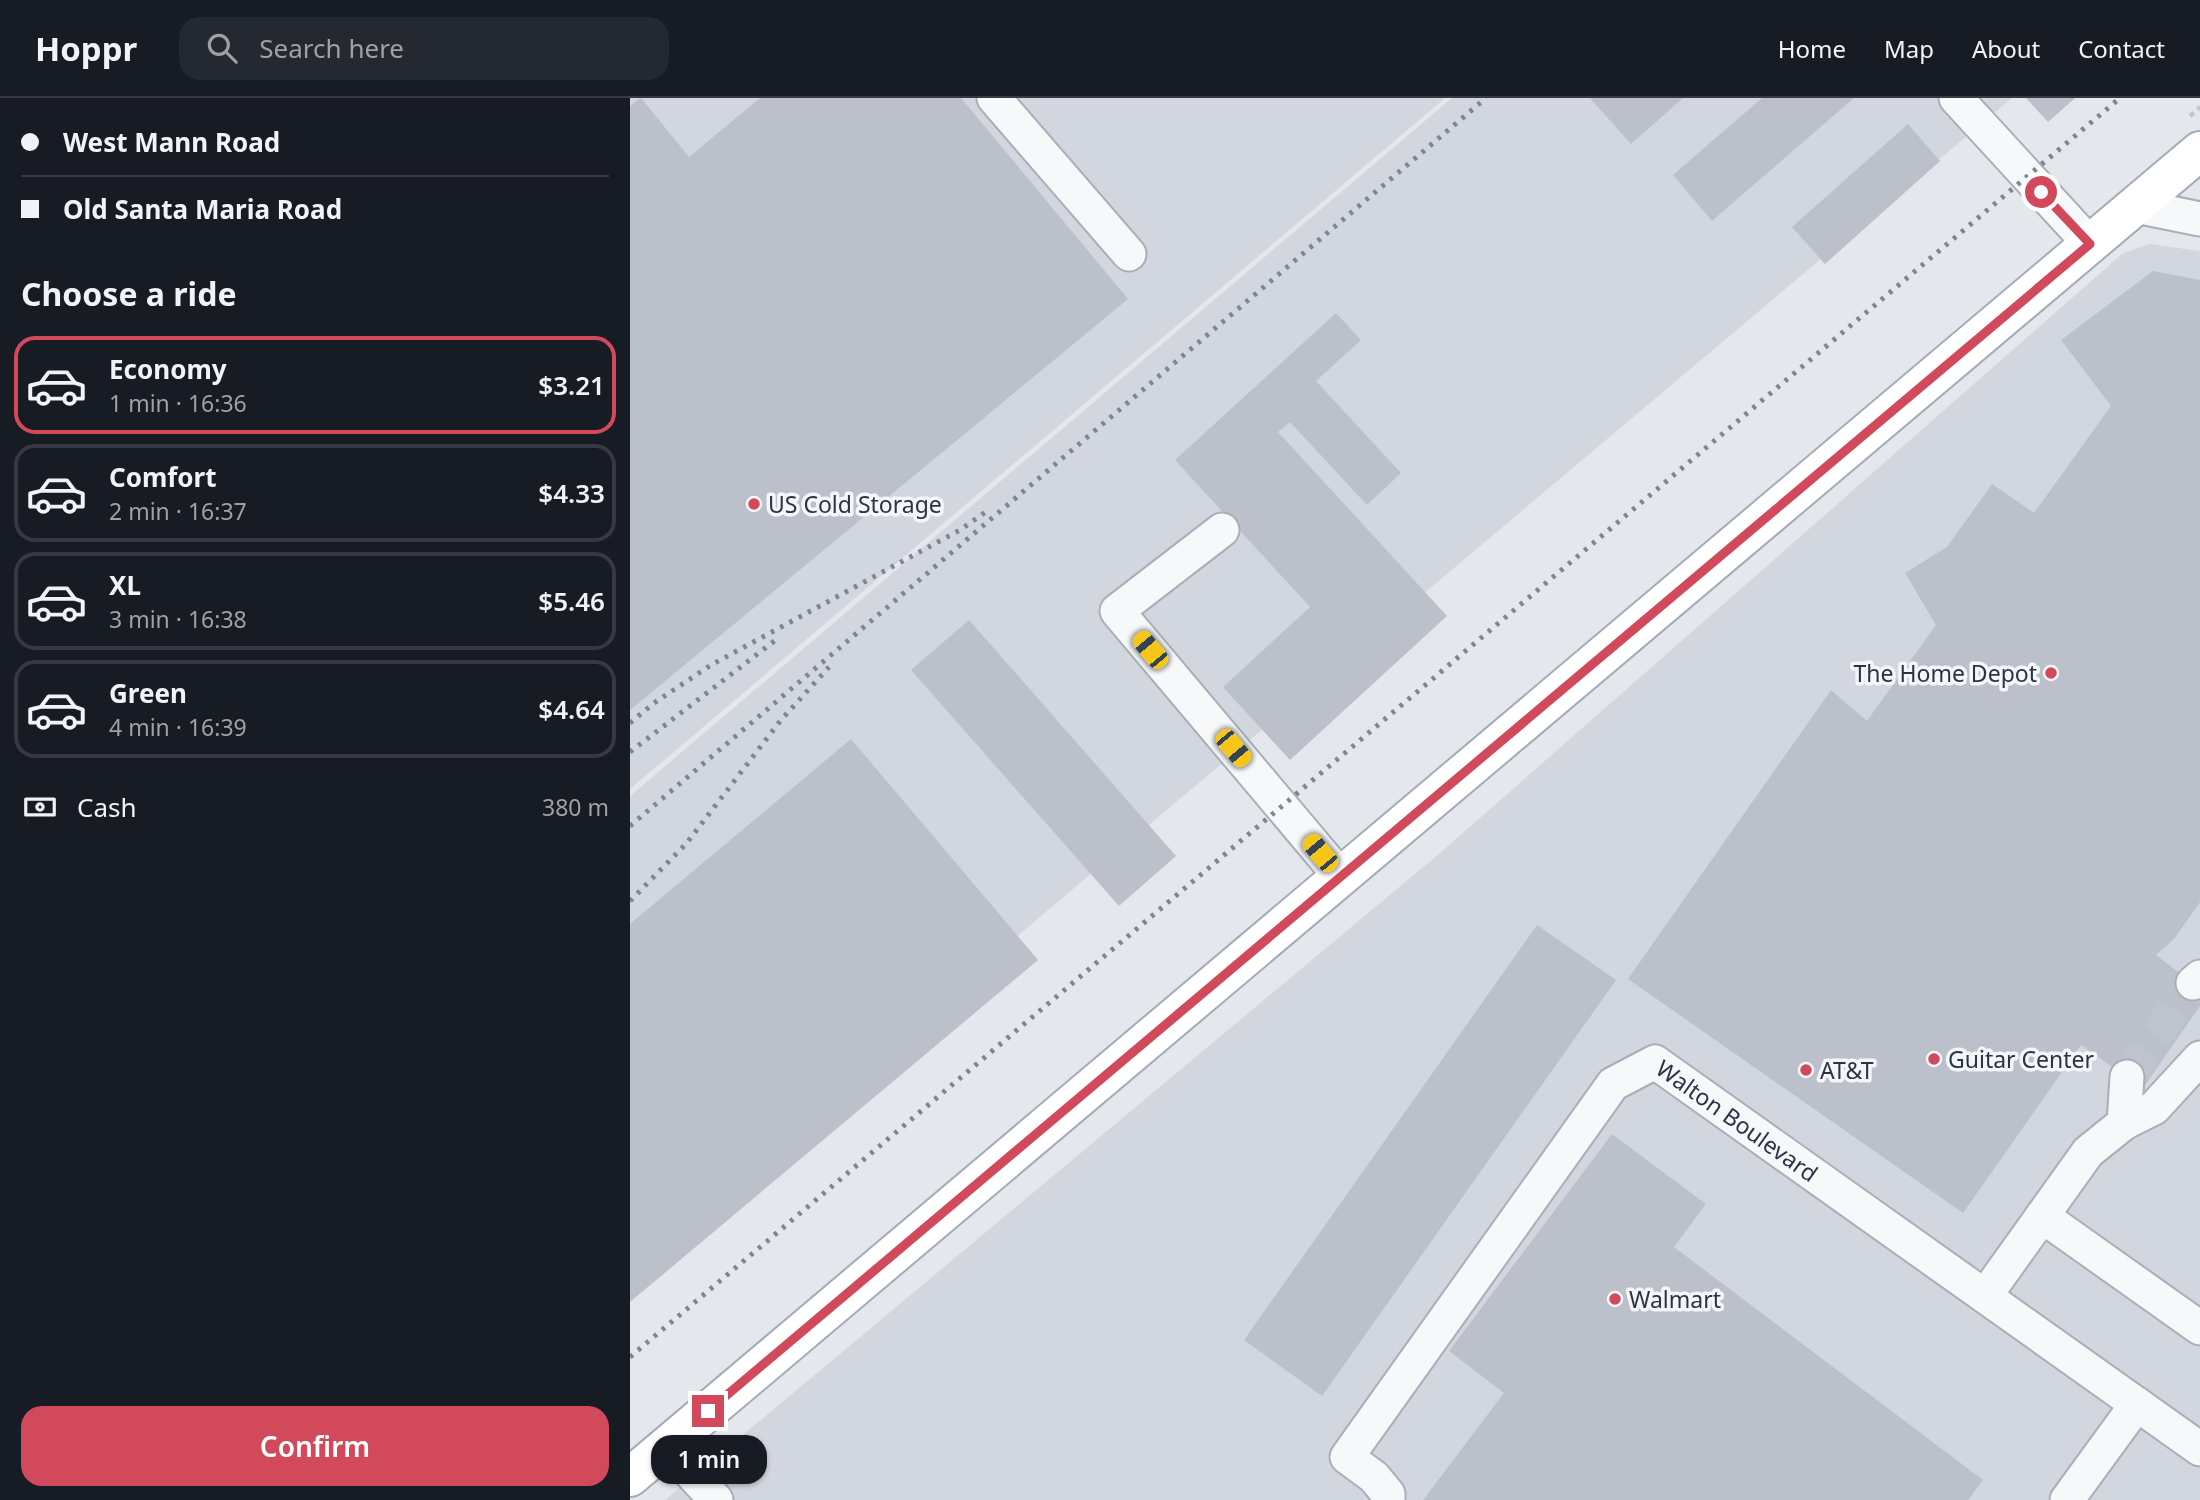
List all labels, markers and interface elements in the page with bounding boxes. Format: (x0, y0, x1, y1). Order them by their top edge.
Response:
search box (179, 17, 669, 80)
text: Hoppr (35, 26, 137, 71)
icon: search (203, 29, 241, 67)
text: Search here (259, 30, 404, 66)
text: Home (1778, 32, 1846, 65)
text: Map (1884, 32, 1934, 65)
text: About (1972, 32, 2040, 65)
text: Contact (2078, 32, 2165, 65)
text: West Mann Road (63, 124, 280, 160)
route start (2025, 176, 2057, 208)
text: Old Santa Maria Road (63, 191, 342, 227)
text: Choose a ride (21, 272, 237, 315)
text: Economy (109, 351, 227, 387)
icon: car (25, 354, 88, 417)
text: $3.21 (538, 367, 605, 403)
text: 1 min · 16:36 (109, 387, 247, 419)
text: Comfort (109, 459, 217, 495)
icon: car (25, 462, 88, 525)
text: $4.33 (538, 475, 605, 511)
place label: US Cold Storage (768, 488, 942, 520)
text: 2 min · 16:37 (109, 495, 247, 527)
marker: US Cold Storage (746, 496, 762, 512)
text: XL (109, 567, 141, 603)
icon: car (25, 570, 88, 633)
text: $5.46 (538, 583, 605, 619)
text: 3 min · 16:38 (109, 603, 247, 635)
car (1129, 627, 1172, 673)
place label: The Home Depot (1854, 657, 2037, 689)
marker: The Home Depot (2043, 665, 2059, 681)
text: Green (109, 675, 187, 711)
icon: car (25, 678, 88, 741)
text: $4.64 (538, 691, 605, 727)
text: 4 min · 16:39 (109, 711, 247, 743)
car (1212, 725, 1255, 771)
icon: cash (21, 788, 59, 826)
text: Cash (77, 789, 137, 825)
text: 380 m (542, 791, 609, 823)
car (1299, 830, 1342, 876)
place label: Guitar Center (1948, 1043, 2095, 1075)
marker: Guitar Center (1926, 1051, 1942, 1067)
street label: Walton Boulevard (1650, 1052, 1825, 1189)
place label: AT&T (1820, 1054, 1874, 1086)
marker: AT&T (1798, 1062, 1814, 1078)
place label: Walmart (1629, 1283, 1721, 1315)
marker: Walmart (1607, 1291, 1623, 1307)
route end (692, 1395, 724, 1427)
button: Confirm (21, 1406, 609, 1486)
callout: 1 min (650, 1436, 766, 1484)
text: 1 min (678, 1443, 740, 1475)

